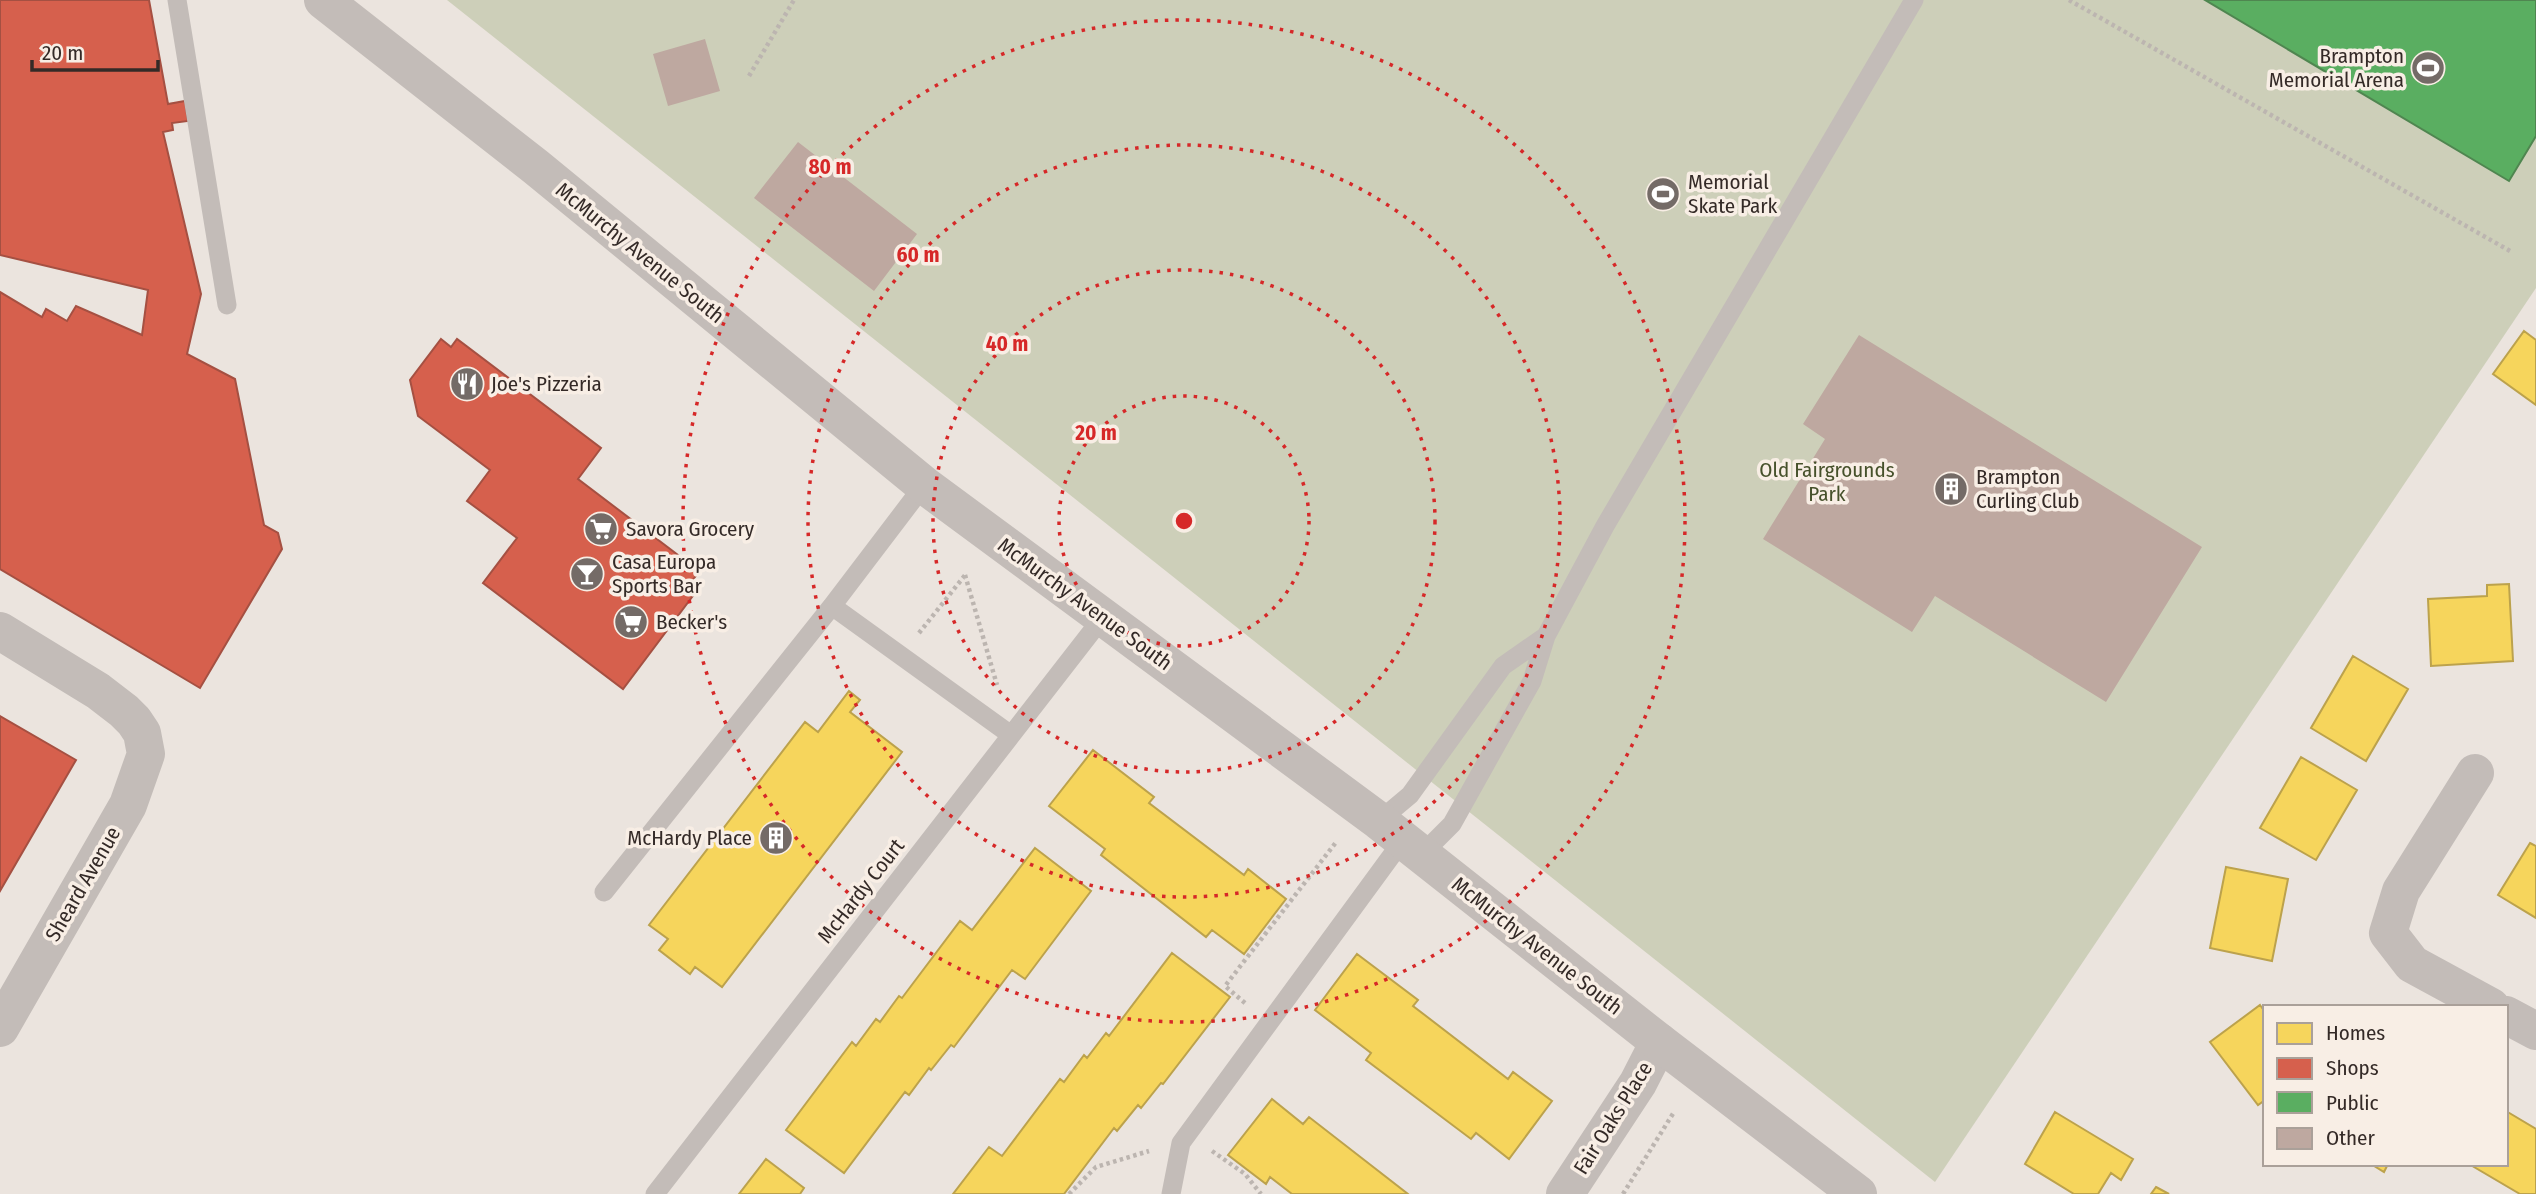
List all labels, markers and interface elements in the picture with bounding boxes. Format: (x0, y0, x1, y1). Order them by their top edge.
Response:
scale bar (32, 28, 158, 72)
text: 20 m (42, 40, 83, 66)
place label: Brampton Memorial Arena (2269, 43, 2404, 93)
sports icon: Brampton Memorial Arena (2409, 49, 2447, 87)
text: 80 m (809, 154, 851, 180)
place label: Memorial Skate Park (1688, 169, 1778, 219)
sports icon: Memorial Skate Park (1644, 175, 1682, 213)
street label: McMurchy Avenue South (551, 177, 729, 329)
text: 60 m (897, 242, 939, 268)
text: 40 m (986, 331, 1028, 357)
restaurant icon: Joe's Pizzeria (448, 365, 486, 403)
place label: Joe's Pizzeria (491, 371, 602, 397)
text: 20 m (1074, 420, 1117, 446)
park label: Old Fairgrounds Park (1759, 457, 1895, 507)
place label: Brampton Curling Club (1976, 464, 2080, 514)
building icon: Brampton Curling Club (1932, 470, 1970, 508)
centre of rings (1172, 509, 1196, 533)
supermarket icon: Savora Grocery (582, 510, 620, 548)
place label: Savora Grocery (626, 516, 755, 542)
street label: McMurchy Avenue South (993, 532, 1177, 676)
place label: Casa Europa Sports Bar (612, 549, 716, 599)
bar icon: Casa Europa Sports Bar (568, 555, 606, 593)
supermarket icon: Becker's (612, 603, 650, 641)
place label: Becker's (656, 609, 727, 635)
building icon: McHardy Place (757, 819, 795, 857)
street label: Sheard Avenue (40, 822, 126, 946)
place label: McHardy Place (627, 825, 752, 851)
street label: McHardy Court (812, 833, 910, 949)
street label: McMurchy Avenue South (1447, 871, 1627, 1021)
legend (2263, 1005, 2508, 1166)
text: Homes (2326, 1020, 2385, 1046)
text: Shops (2326, 1055, 2379, 1081)
street label: Fair Oaks Place (1568, 1057, 1658, 1179)
text: Public (2326, 1090, 2378, 1116)
text: Other (2326, 1125, 2375, 1151)

